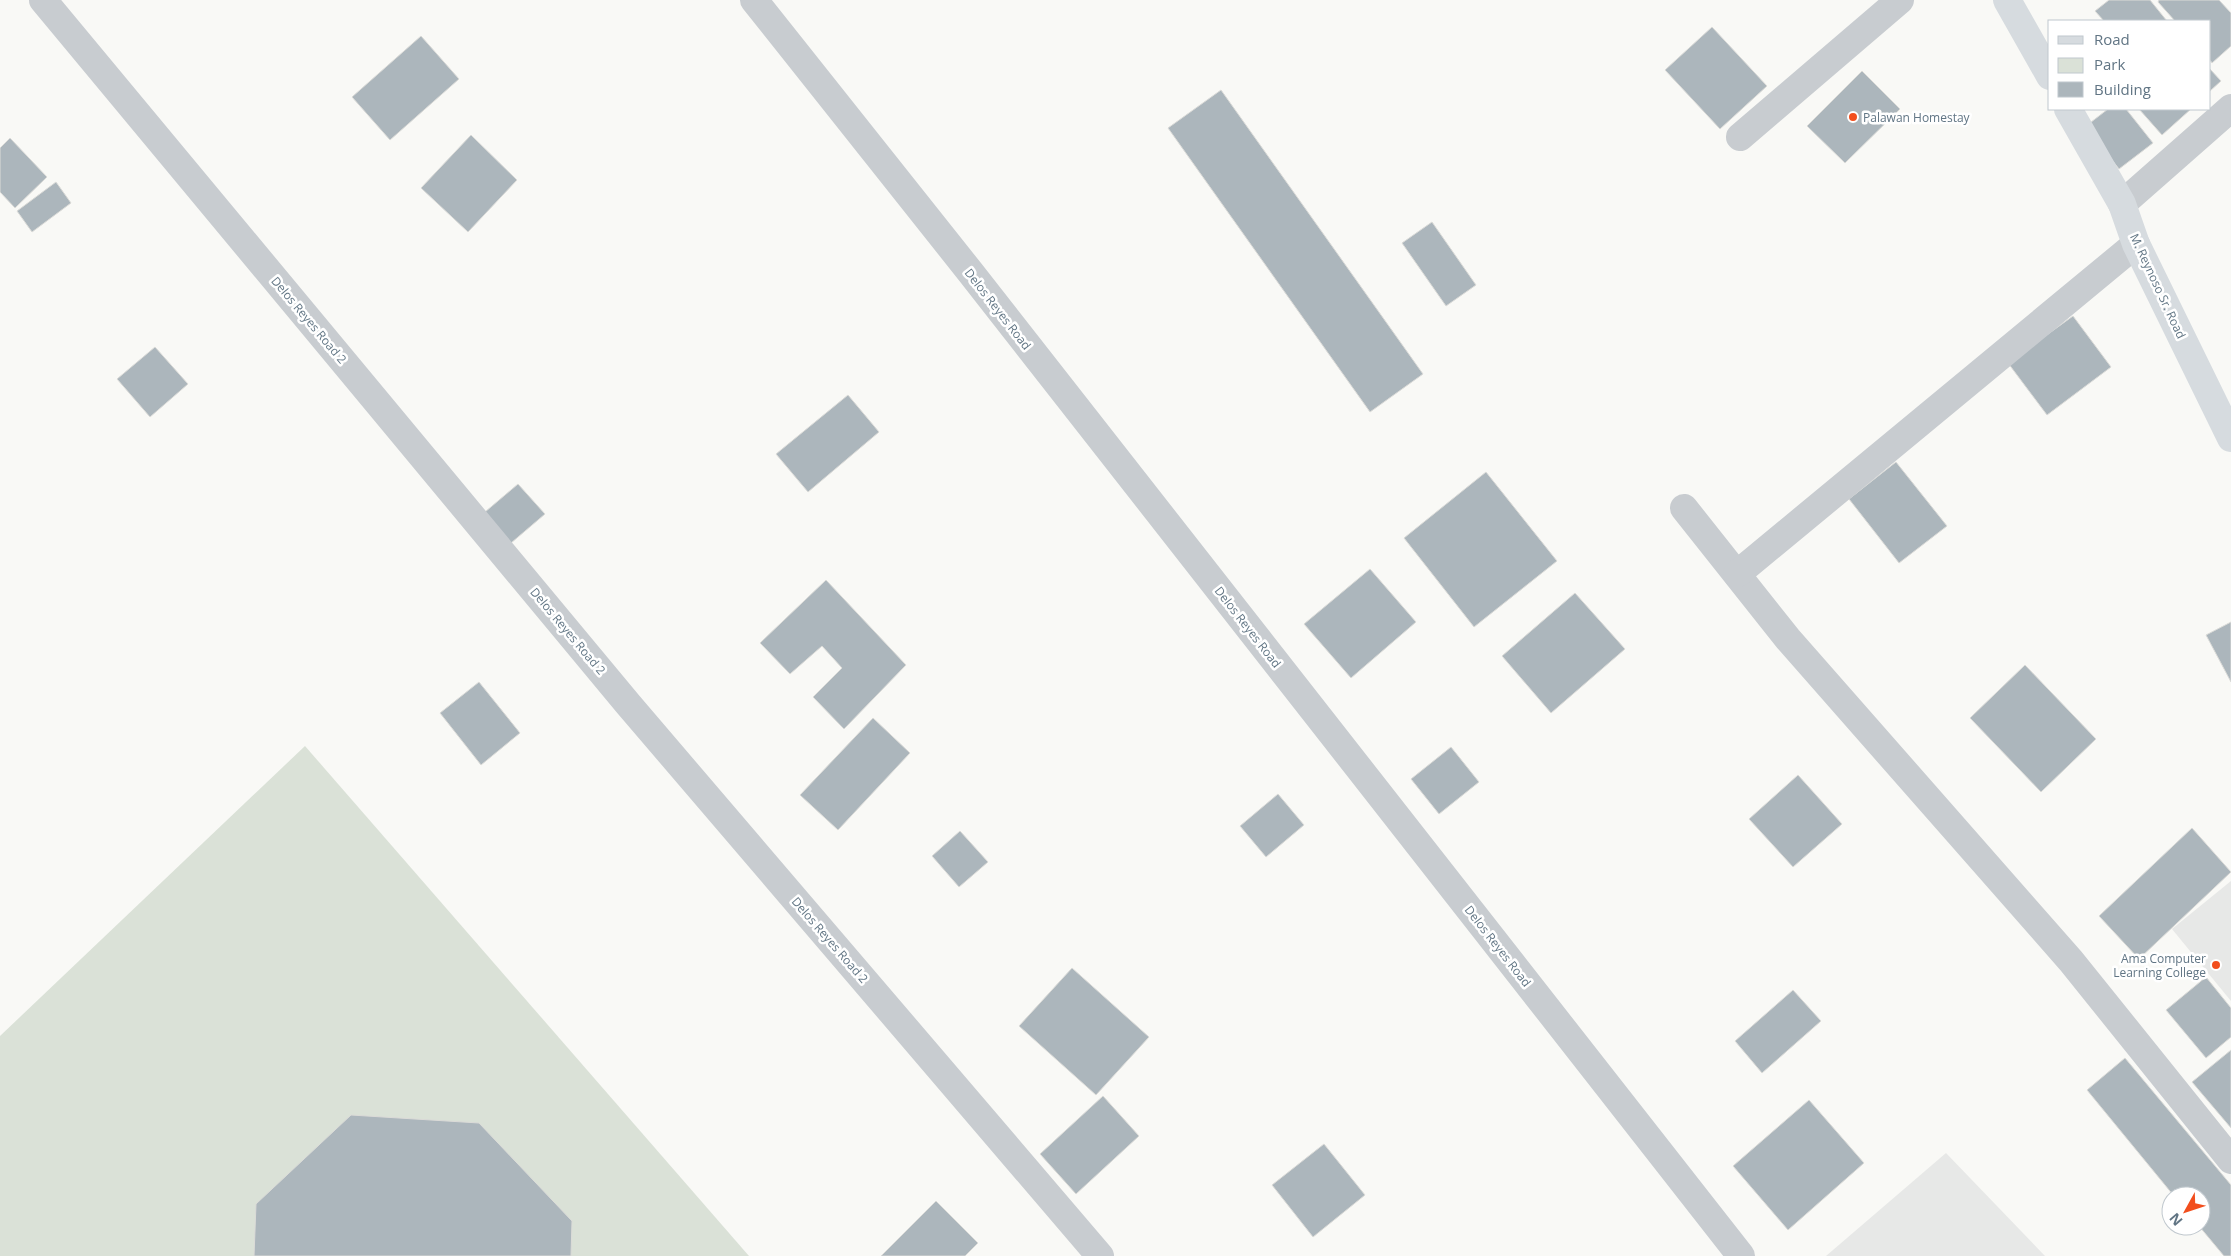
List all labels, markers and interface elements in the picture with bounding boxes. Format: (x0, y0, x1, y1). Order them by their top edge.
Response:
legend (2048, 20, 2211, 110)
text: Road (2094, 29, 2130, 49)
text: Park (2094, 54, 2125, 74)
text: Building (2094, 79, 2151, 99)
place label: Palawan Homestay (1863, 109, 1971, 126)
marker: Palawan Homestay (1847, 111, 1859, 123)
street label: M. Reynoso Sr. Road (2126, 231, 2190, 341)
street label: Delos Reyes Road (961, 265, 1035, 353)
street label: Delos Reyes Road 2 (267, 273, 351, 367)
street label: Delos Reyes Road (1211, 583, 1285, 671)
street label: Delos Reyes Road 2 (526, 584, 610, 678)
street label: Delos Reyes Road 2 (788, 893, 872, 987)
street label: Delos Reyes Road (1461, 902, 1535, 990)
place label: Ama Computer Learning College (2113, 950, 2206, 981)
marker: Ama Computer Learning College (2210, 959, 2222, 971)
north arrow (2161, 1186, 2211, 1236)
text: N (2165, 1209, 2187, 1230)

